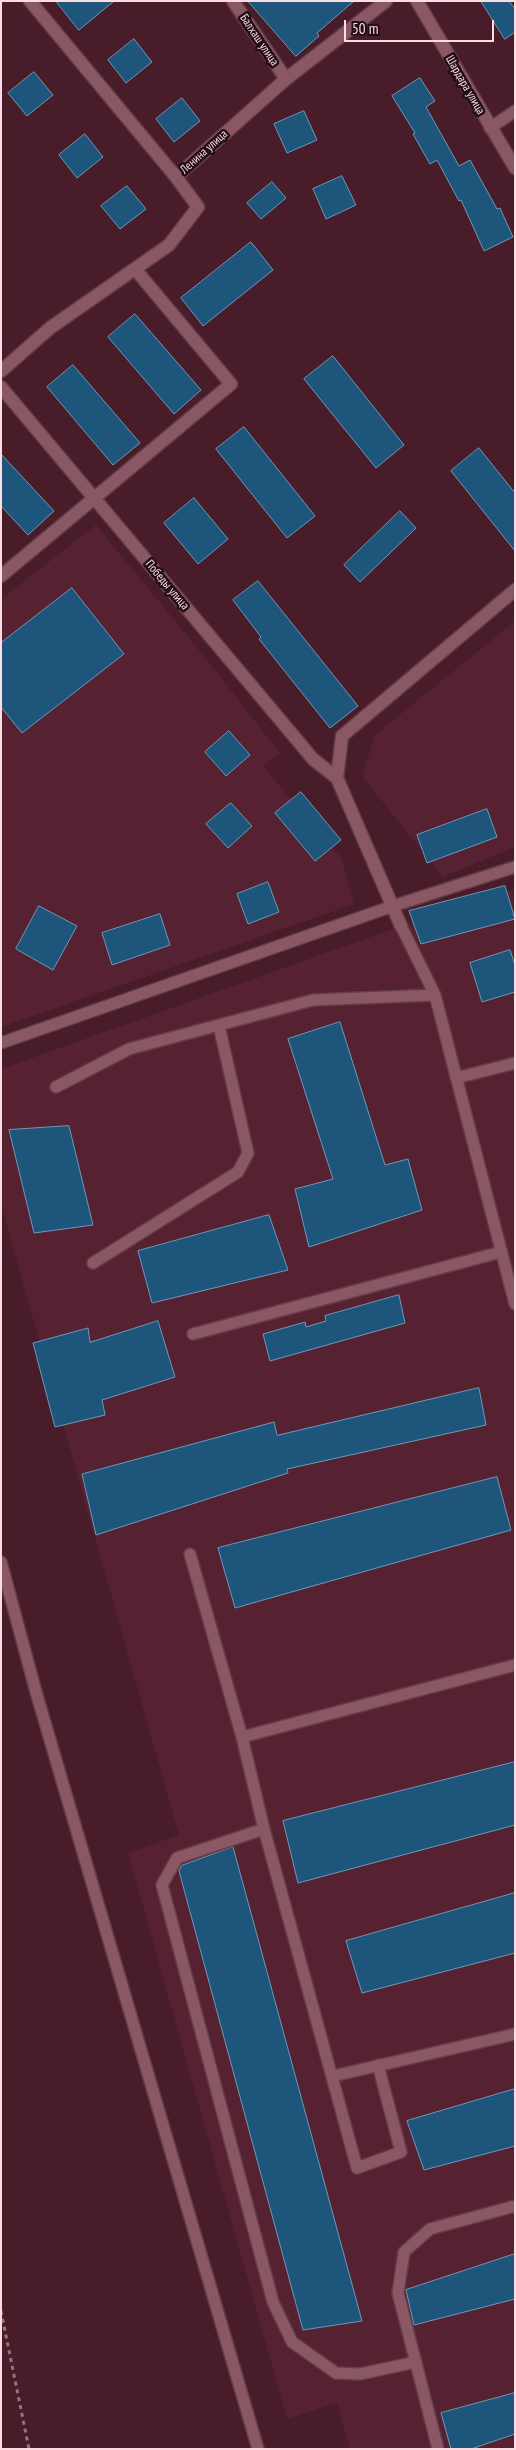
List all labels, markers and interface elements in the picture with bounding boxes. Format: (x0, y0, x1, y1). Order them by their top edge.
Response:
scale bar (346, 10, 496, 42)
street label: Балхаш улица (237, 11, 281, 69)
text: 50 m (352, 19, 378, 38)
street label: Шардара улица (442, 53, 488, 117)
street label: Ленина улица (177, 127, 231, 177)
street label: Победы улица (142, 557, 192, 613)

